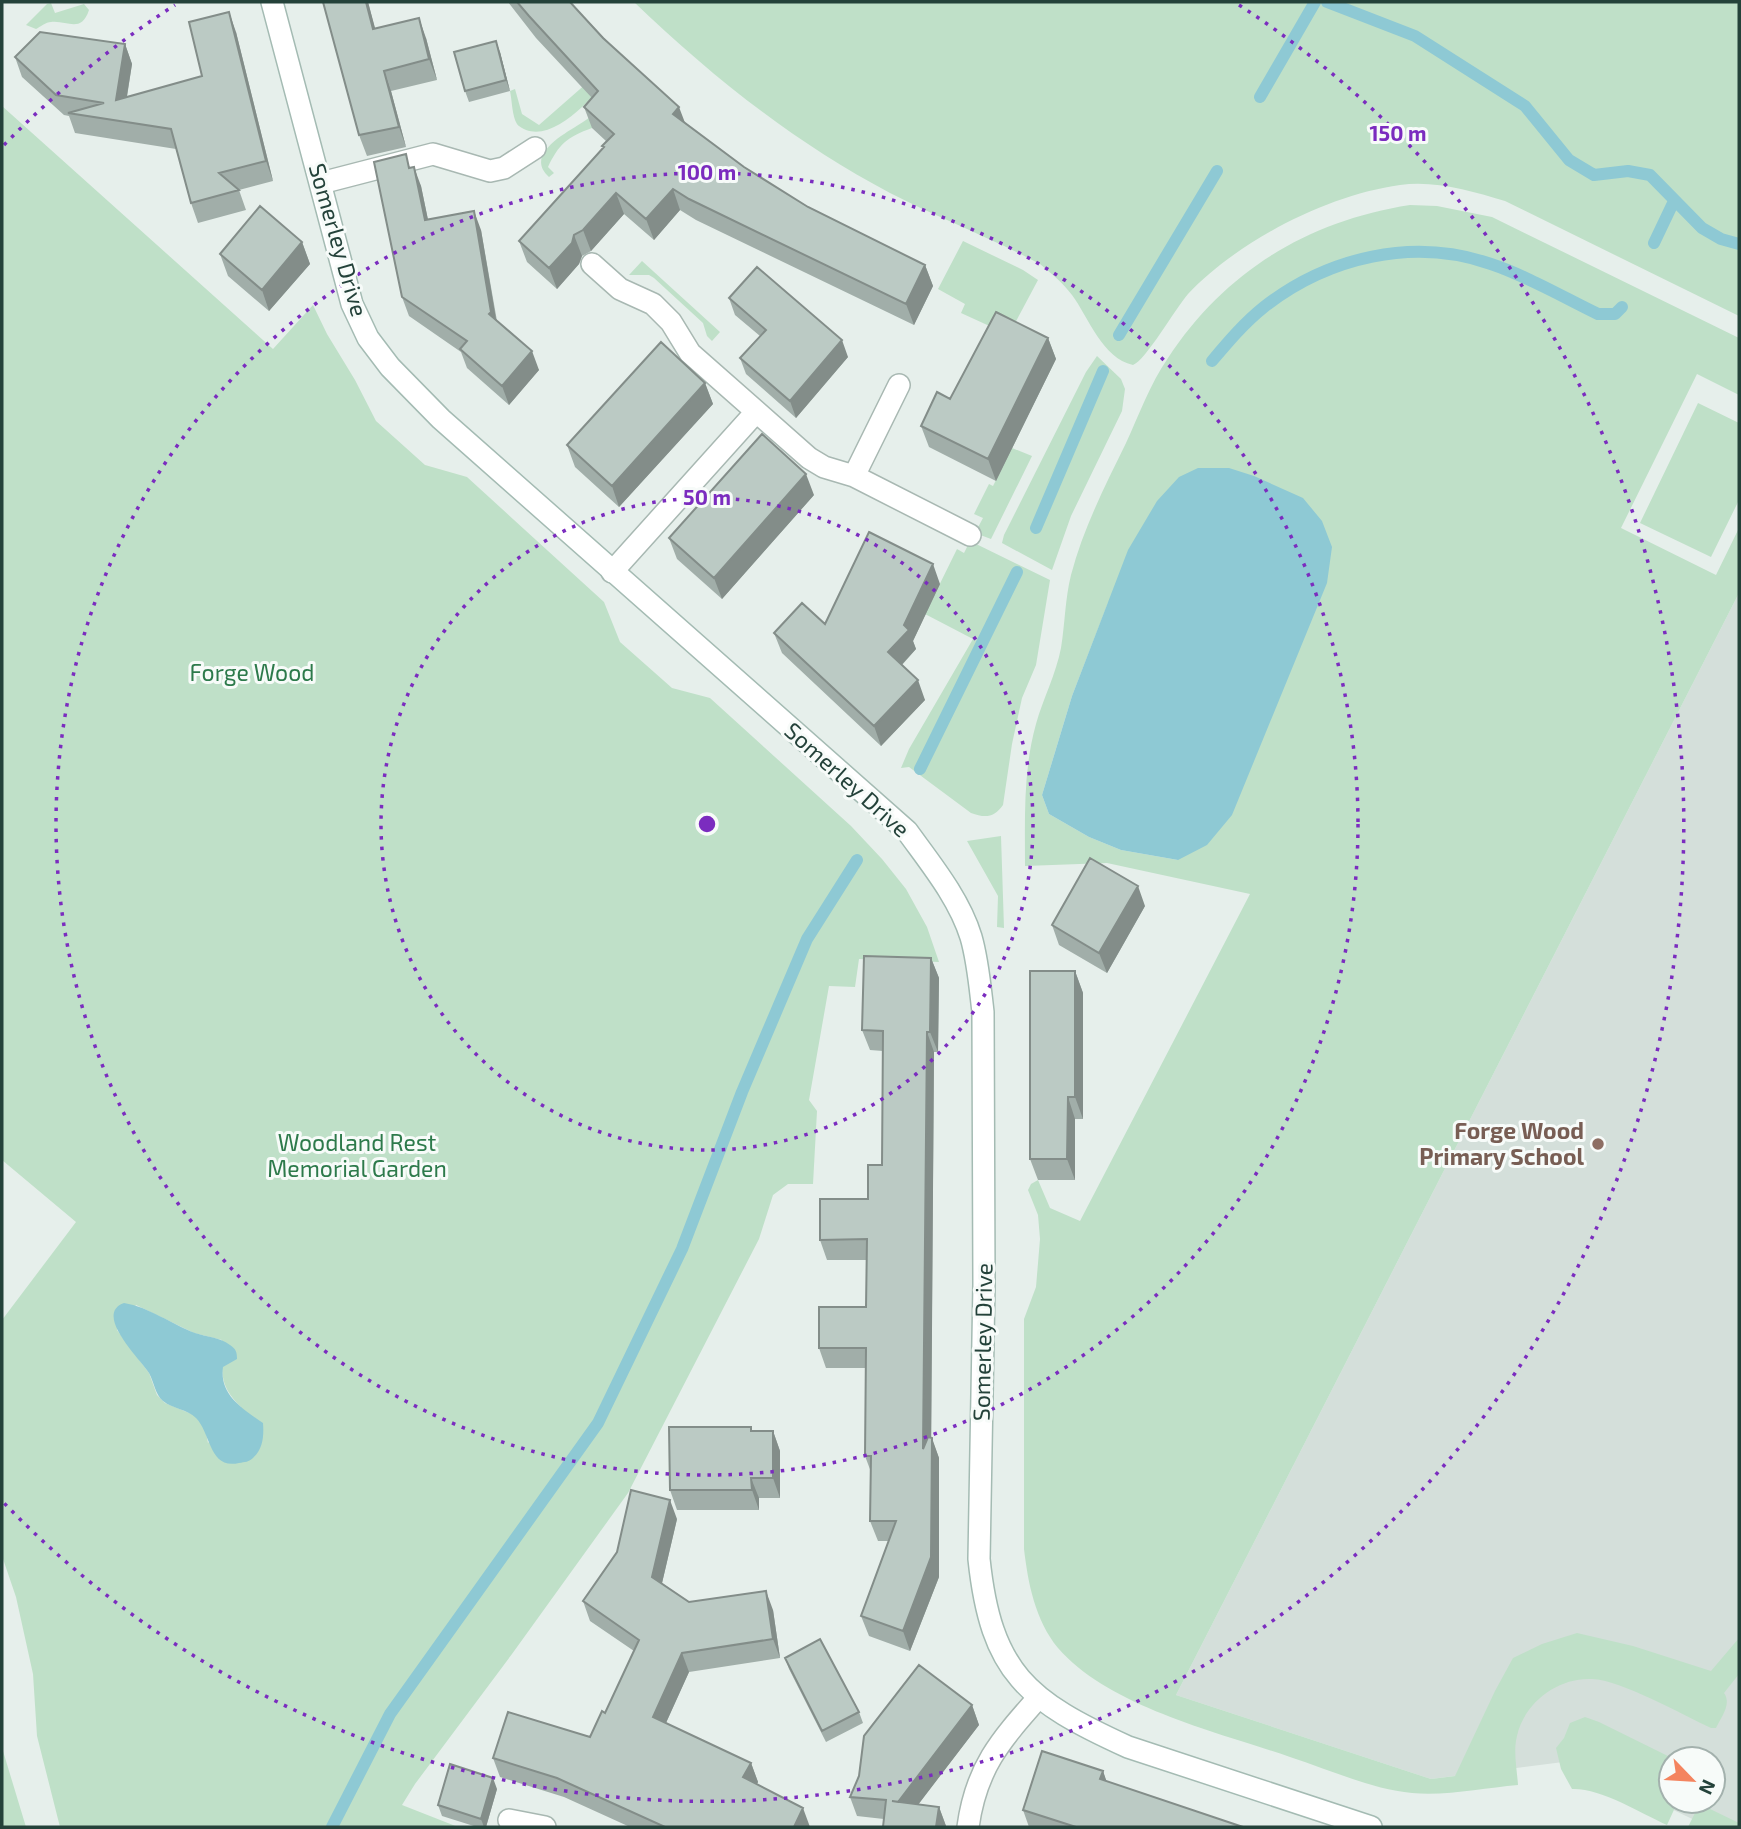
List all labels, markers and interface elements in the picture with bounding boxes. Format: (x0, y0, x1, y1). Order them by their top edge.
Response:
text: 150 m (1370, 120, 1426, 145)
text: 100 m (678, 159, 736, 184)
street label: Somerley Drive (304, 160, 374, 320)
text: 50 m (683, 484, 731, 509)
park label: Forge Wood (190, 658, 314, 686)
street label: Somerley Drive (780, 716, 916, 843)
centre of rings (695, 812, 719, 836)
place label: Forge Wood Primary School (1419, 1116, 1584, 1170)
park label: Woodland Rest Memorial Garden (267, 1128, 447, 1182)
marker: Forge Wood Primary School (1590, 1136, 1606, 1152)
street label: Somerley Drive (967, 1263, 997, 1421)
north arrow (1657, 1745, 1727, 1815)
text: N (1695, 1776, 1721, 1798)

